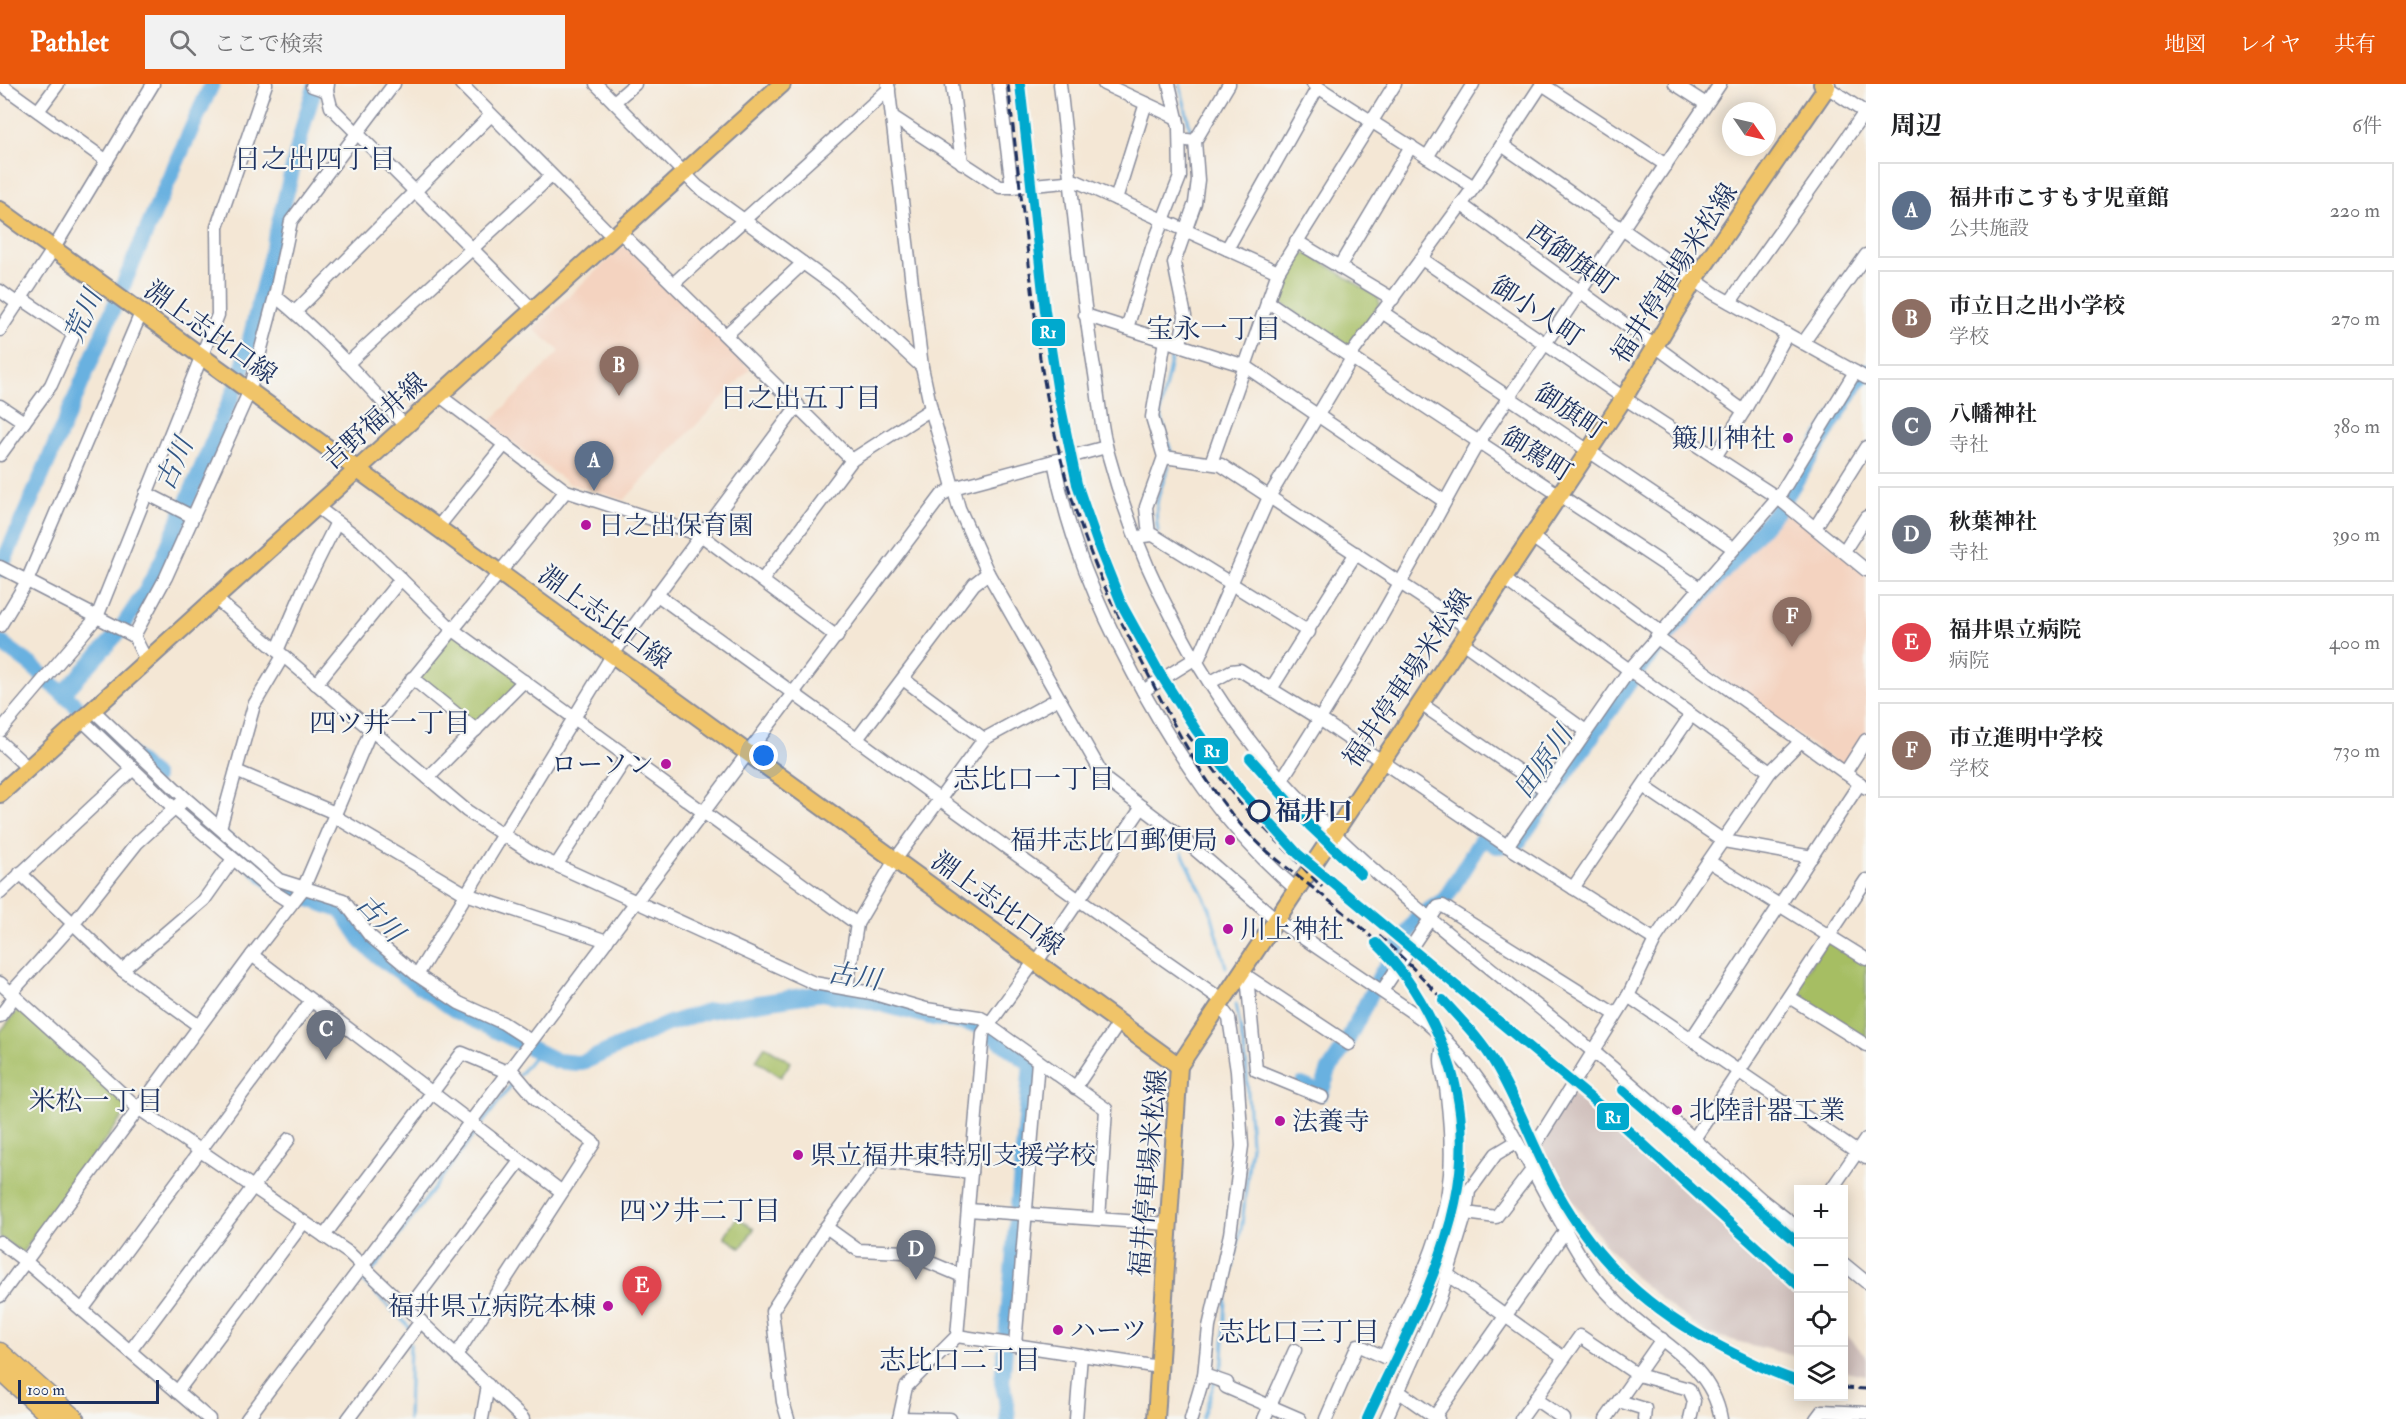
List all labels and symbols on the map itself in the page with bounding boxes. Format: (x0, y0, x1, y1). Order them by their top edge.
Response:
north arrow (1722, 102, 1776, 156)
district label: 日之出四丁目 (234, 143, 396, 176)
street label: 福井停車場米松線 (1605, 178, 1745, 369)
street label: 西御旗町 (1520, 215, 1623, 302)
street label: 御小人町 (1484, 269, 1589, 354)
street label: 淵上志比口線 (138, 274, 283, 392)
water label: 荒川 (57, 282, 111, 348)
district label: 宝永一丁目 (1147, 313, 1282, 346)
line badge: R1 (1031, 318, 1066, 347)
text: R1 (1039, 323, 1057, 343)
pin: B (600, 346, 638, 396)
street label: 吉野福井線 (316, 366, 434, 477)
street label: 御旗町 (1528, 377, 1611, 447)
district label: 日之出五丁目 (720, 382, 882, 415)
street label: 御駕町 (1495, 421, 1578, 489)
place label: 簸川神社 (1672, 423, 1776, 455)
water label: 古川 (148, 430, 202, 496)
marker: 簸川神社 (1781, 431, 1795, 445)
pin: A (574, 442, 614, 491)
place label: 日之出保育園 (598, 510, 754, 542)
marker: 日之出保育園 (579, 518, 593, 532)
street label: 淵上志比口線 (532, 559, 677, 677)
street label: 福井停車場米松線 (1336, 583, 1479, 774)
pin: F (1772, 598, 1812, 647)
district label: 四ツ井一丁目 (309, 707, 471, 740)
water label: 田原川 (1507, 717, 1582, 805)
line badge: R1 (1194, 737, 1229, 765)
your location (749, 741, 778, 770)
text: R1 (1203, 742, 1221, 762)
place label: ローソン (551, 749, 654, 781)
marker: ローソン (659, 757, 673, 771)
district label: 志比口一丁目 (953, 763, 1115, 796)
place label: 福井口 (1275, 796, 1353, 828)
marker: 福井口 (1248, 800, 1270, 822)
place label: 福井志比口郵便局 (1010, 825, 1218, 857)
marker: 福井志比口郵便局 (1223, 833, 1237, 847)
street label: 淵上志比口線 (925, 845, 1070, 963)
water label: 古川 (349, 887, 412, 951)
place label: 川上神社 (1240, 914, 1344, 946)
marker: 川上神社 (1221, 922, 1235, 936)
water label: 古川 (825, 956, 886, 997)
pin: C (306, 1010, 346, 1060)
street label: 福井停車場米松線 (1124, 1068, 1174, 1278)
district label: 米松一丁目 (29, 1085, 164, 1118)
place label: 北陸計器工業 (1689, 1095, 1845, 1127)
line badge: R1 (1596, 1102, 1630, 1131)
marker: 北陸計器工業 (1670, 1103, 1684, 1117)
place label: 法養寺 (1292, 1106, 1370, 1138)
text: R1 (1604, 1108, 1622, 1128)
marker: 法養寺 (1273, 1114, 1287, 1128)
place label: 県立福井東特別支援学校 (810, 1140, 1096, 1172)
marker: 県立福井東特別支援学校 (791, 1148, 805, 1162)
district label: 四ツ井二丁目 (619, 1195, 781, 1228)
pin: D (896, 1230, 936, 1280)
pin: E (622, 1266, 662, 1316)
place label: 福井県立病院本棟 (388, 1291, 596, 1323)
marker: 福井県立病院本棟 (601, 1299, 615, 1313)
place label: ハーツ (1070, 1315, 1147, 1347)
district label: 志比口三丁目 (1218, 1316, 1380, 1349)
marker: ハーツ (1051, 1323, 1065, 1337)
district label: 志比口二丁目 (879, 1344, 1041, 1377)
scale bar (18, 1377, 159, 1404)

